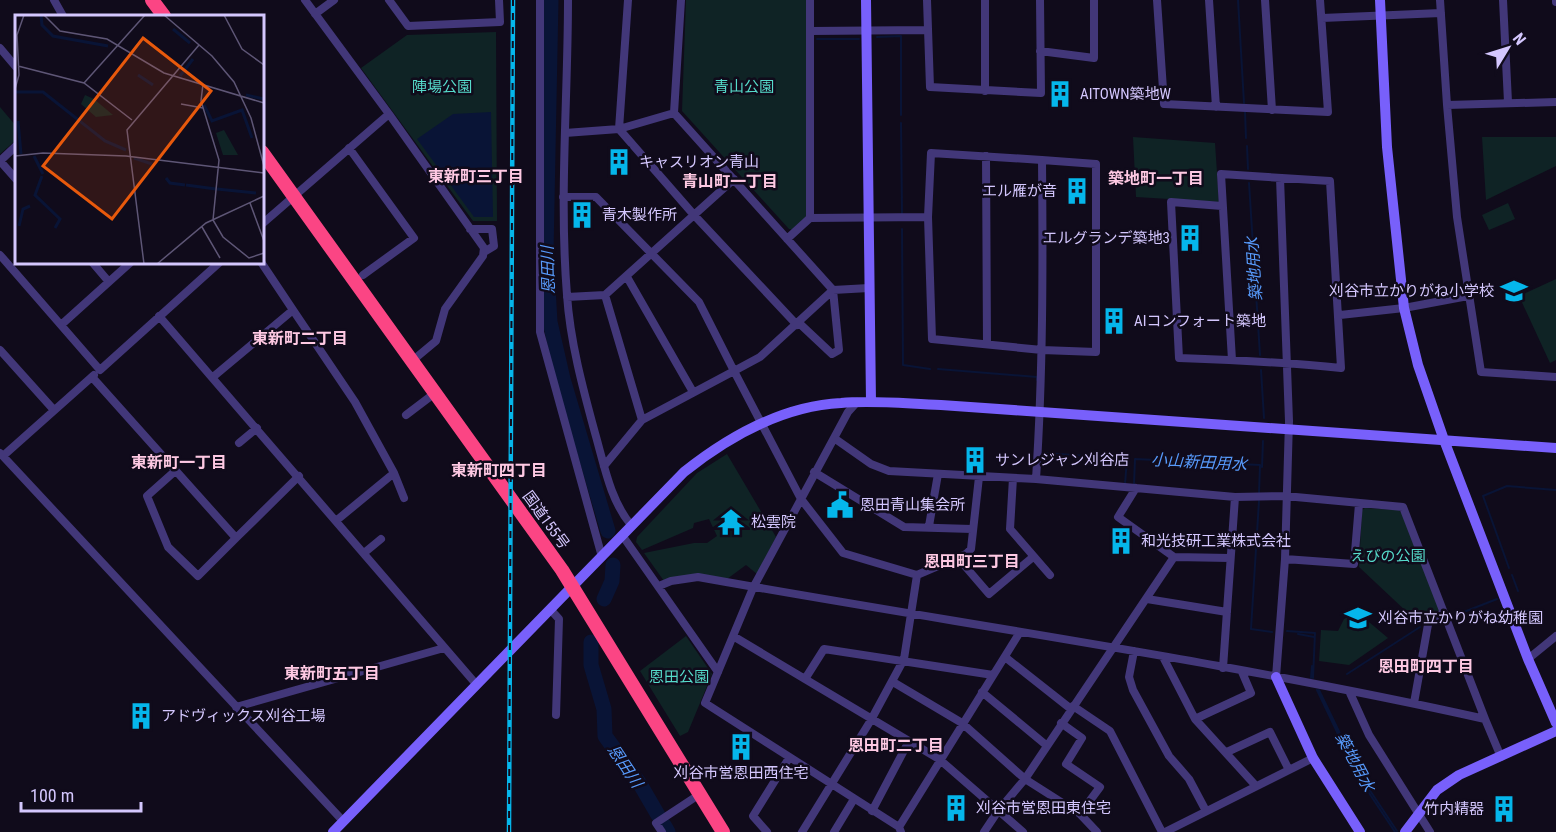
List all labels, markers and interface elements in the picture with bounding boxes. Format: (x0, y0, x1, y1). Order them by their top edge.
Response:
inset map (15, 15, 264, 264)
north arrow (1478, 18, 1538, 78)
text: N (1509, 29, 1530, 49)
park label: 陣場公園 (412, 78, 472, 96)
park label: 青山公園 (714, 78, 774, 96)
building icon: AITOWN築地W (1045, 79, 1075, 109)
place label: AITOWN築地W (1080, 85, 1172, 103)
building icon: キャスリオン青山 (604, 147, 634, 177)
place label: キャスリオン青山 (639, 153, 759, 171)
district label: 東新町三丁目 (428, 167, 524, 186)
district label: 築地町一丁目 (1108, 169, 1204, 188)
district label: 青山町一丁目 (682, 172, 778, 191)
building icon: エル雁が音 (1062, 176, 1092, 206)
place label: エル雁が音 (982, 182, 1057, 200)
building icon: 青木製作所 (567, 200, 597, 230)
place label: 青木製作所 (602, 206, 677, 224)
building icon: エルグランデ築地3 (1175, 223, 1205, 253)
place label: エルグランデ築地3 (1043, 229, 1170, 247)
water label: 築地用水 (1242, 234, 1266, 302)
water label: 恩田川 (538, 244, 558, 294)
school or university icon: 刈谷市立かりがね小学校 (1499, 276, 1529, 306)
place label: 刈谷市立かりがね小学校 (1329, 282, 1494, 300)
building icon: AIコンフォート築地 (1099, 306, 1129, 336)
place label: AIコンフォート築地 (1134, 312, 1266, 330)
district label: 東新町二丁目 (252, 329, 348, 348)
building icon: サンレジャン刈谷店 (960, 445, 990, 475)
water label: 小山新田用水 (1151, 450, 1249, 474)
place label: サンレジャン刈谷店 (995, 451, 1129, 469)
district label: 東新町一丁目 (131, 453, 227, 472)
district label: 東新町四丁目 (451, 461, 547, 480)
street label: 国道155号 (519, 488, 573, 552)
public building icon: 恩田青山集会所 (825, 490, 855, 520)
place label: 恩田青山集会所 (860, 496, 965, 514)
temple icon: 松雲院 (716, 507, 746, 537)
place label: 松雲院 (751, 513, 796, 531)
building icon: 和光技研工業株式会社 (1106, 526, 1136, 556)
place label: 和光技研工業株式会社 (1141, 532, 1291, 550)
park label: えびの公園 (1350, 547, 1426, 565)
district label: 恩田町三丁目 (924, 552, 1020, 571)
school or university icon: 刈谷市立かりがね幼稚園 (1343, 603, 1373, 633)
place label: 刈谷市立かりがね幼稚園 (1378, 609, 1543, 627)
district label: 恩田町四丁目 (1378, 657, 1474, 676)
district label: 東新町五丁目 (284, 664, 380, 683)
park label: 恩田公園 (649, 668, 709, 686)
building icon: アドヴィックス刈谷工場 (126, 701, 156, 731)
place label: アドヴィックス刈谷工場 (161, 707, 326, 725)
water label: 築地用水 (1332, 729, 1379, 796)
building icon: 刈谷市営恩田西住宅 (726, 732, 756, 762)
district label: 恩田町二丁目 (848, 736, 944, 755)
water label: 恩田川 (604, 741, 647, 793)
place label: 刈谷市営恩田西住宅 (673, 764, 809, 782)
scale bar (21, 775, 141, 813)
text: 100 m (30, 785, 74, 806)
building icon: 刈谷市営恩田東住宅 (941, 793, 971, 823)
building icon: 竹内精器 (1489, 794, 1519, 824)
place label: 刈谷市営恩田東住宅 (976, 799, 1111, 817)
place label: 竹内精器 (1424, 800, 1484, 818)

